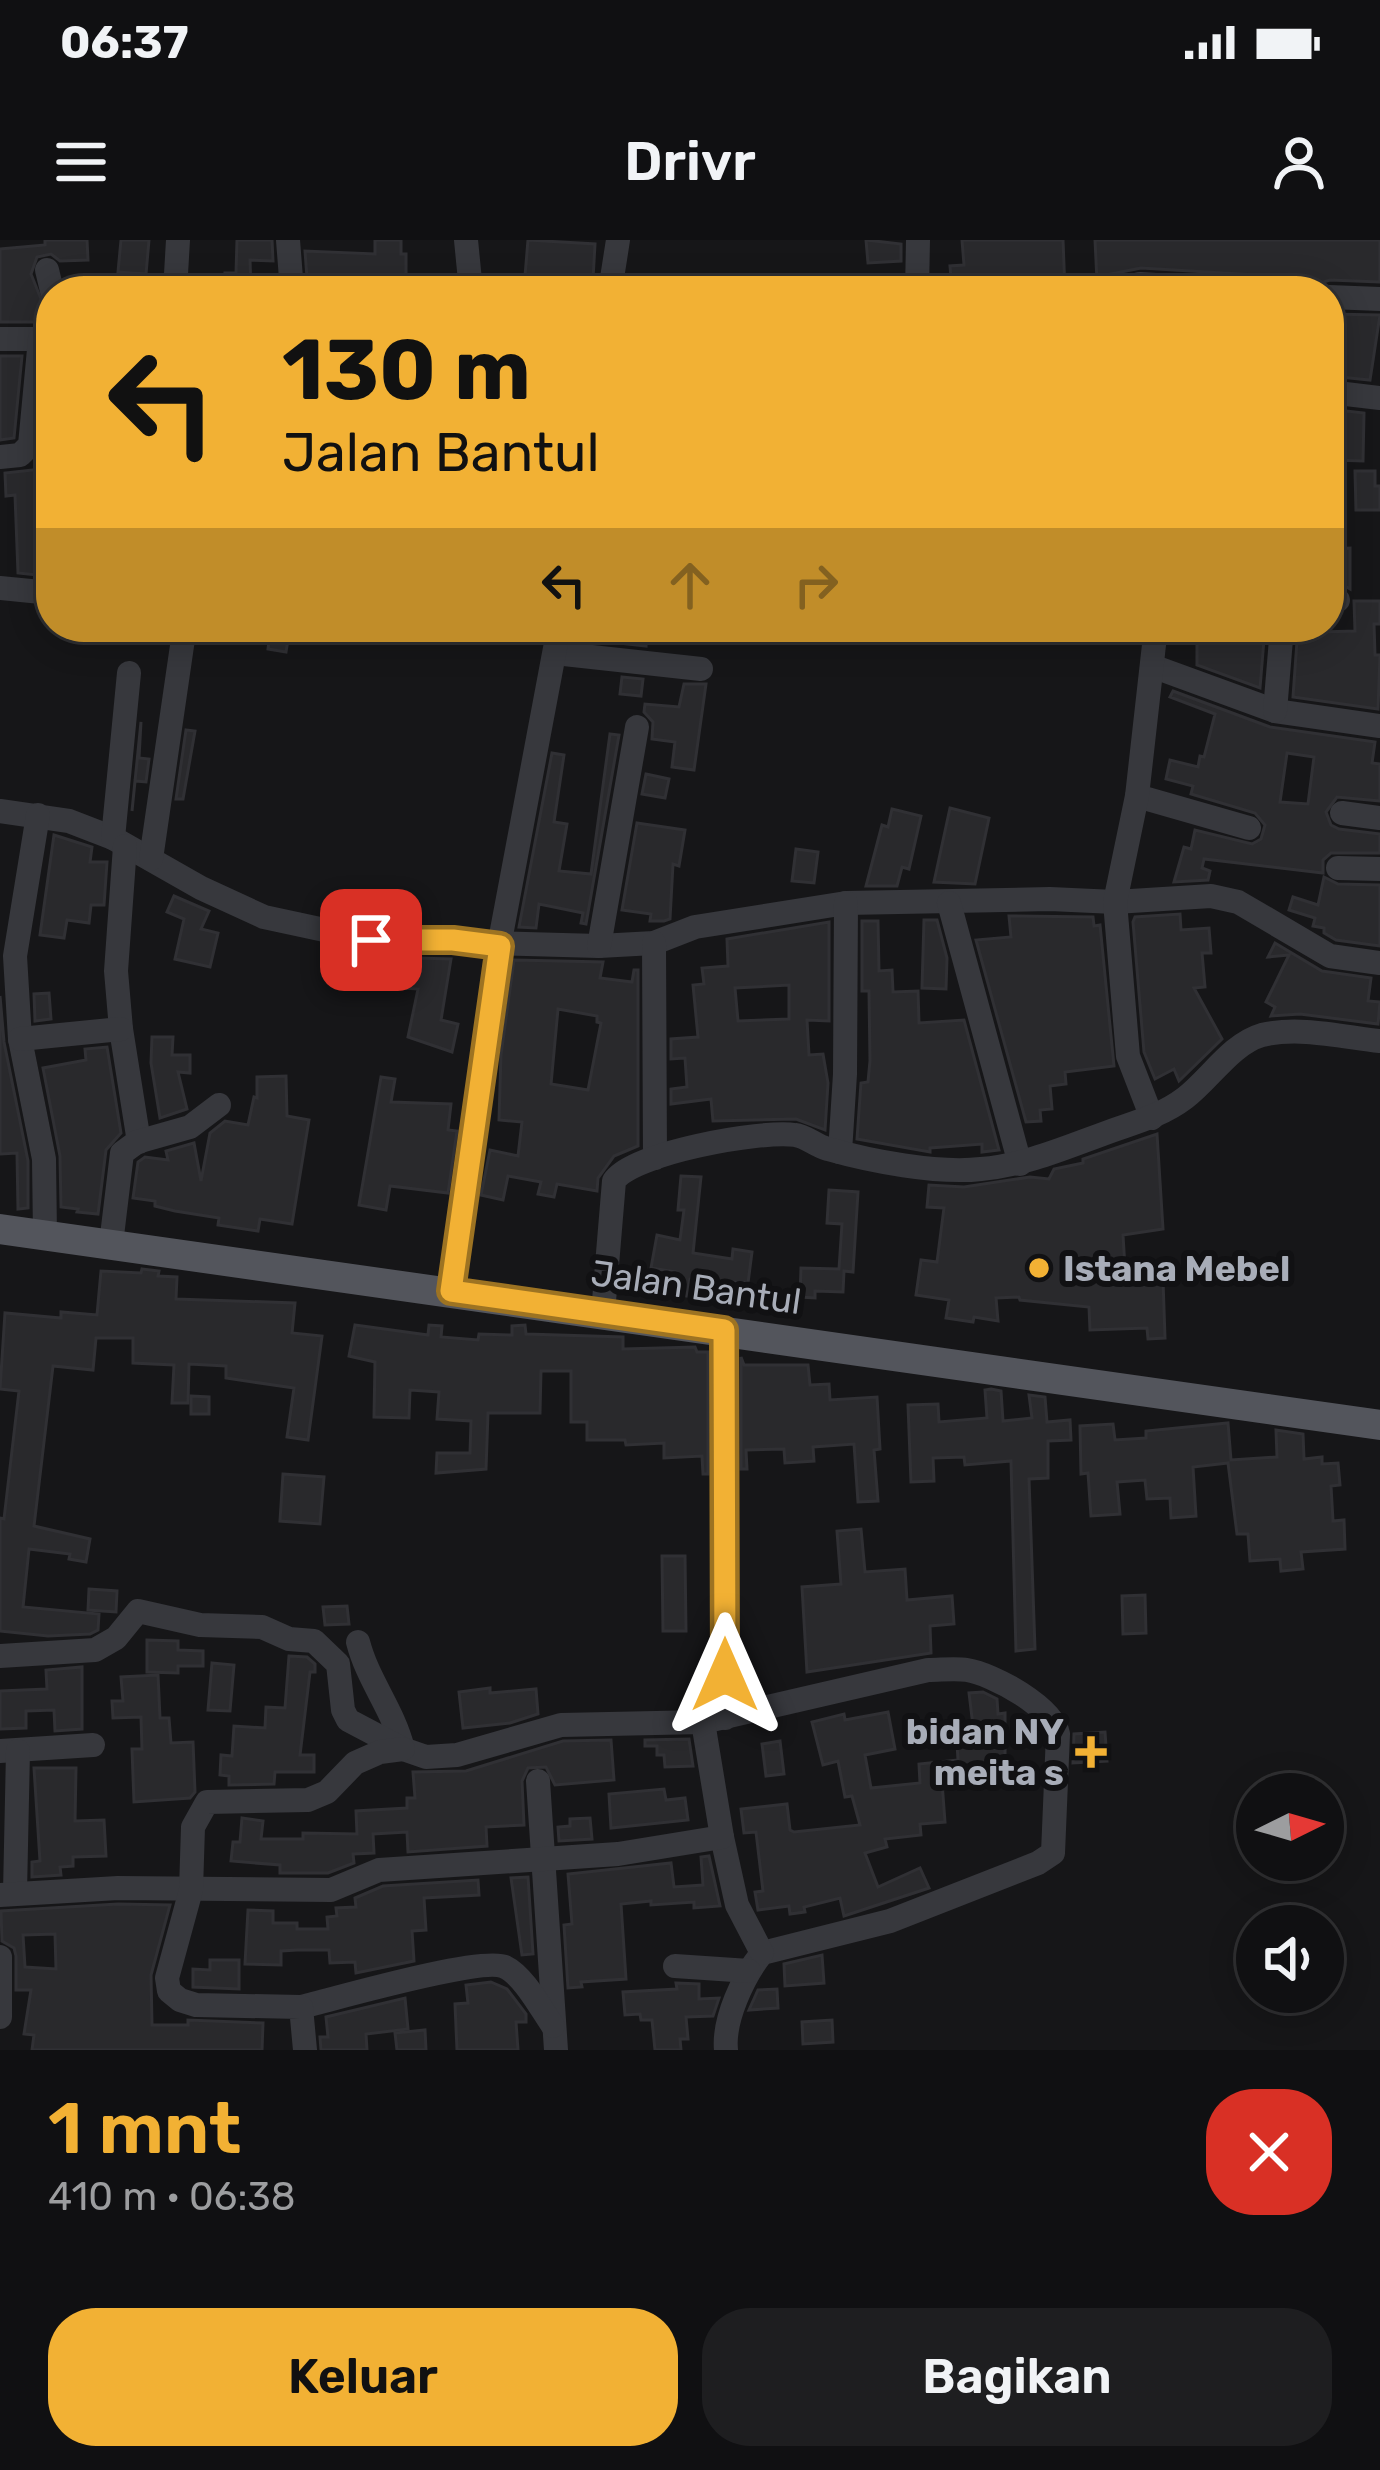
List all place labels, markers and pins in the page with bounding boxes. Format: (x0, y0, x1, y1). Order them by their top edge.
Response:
pin (320, 889, 422, 991)
place label: Istana Mebel (1063, 1247, 1290, 1290)
marker: Istana Mebel (1026, 1255, 1052, 1281)
place label: bidan NY meita s (906, 1710, 1064, 1794)
marker: bidan NY meita s (1075, 1736, 1107, 1768)

